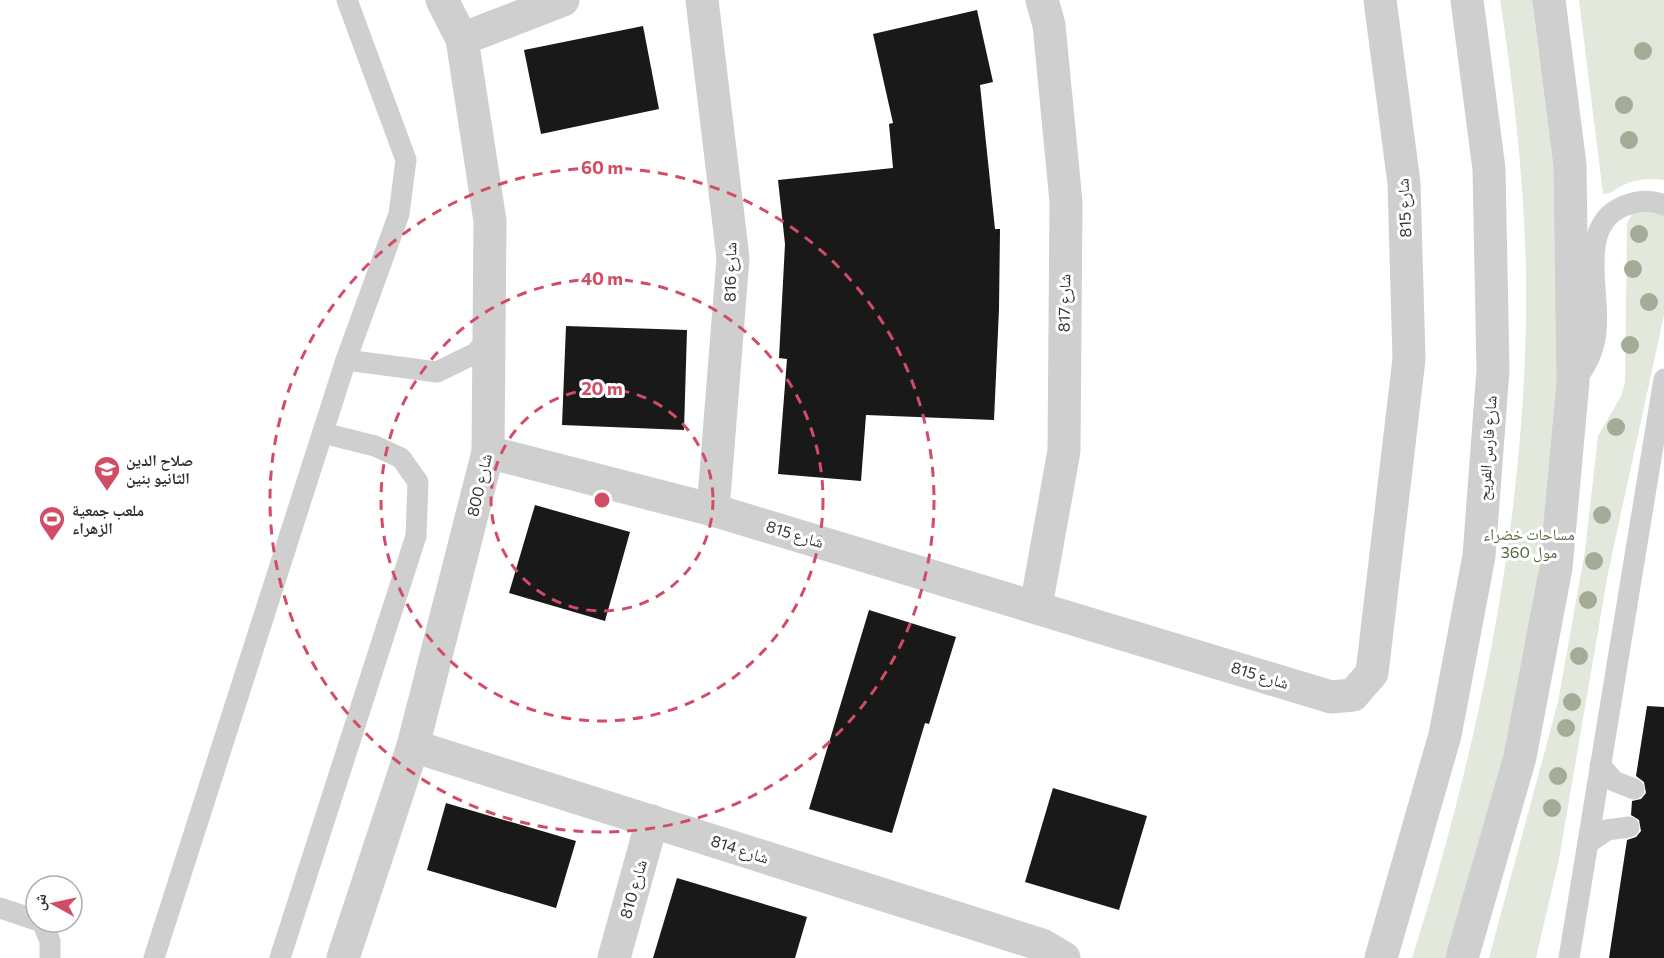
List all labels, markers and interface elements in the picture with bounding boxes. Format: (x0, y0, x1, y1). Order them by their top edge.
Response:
text: 60 m (581, 156, 623, 178)
street label: شارع 815 (1392, 178, 1417, 238)
street label: شارع 816 (719, 242, 742, 302)
text: 40 m (581, 267, 623, 289)
street label: شارع 817 (1053, 274, 1076, 332)
text: 20 m (581, 377, 623, 399)
street label: شارع فارس الفريح (1473, 395, 1502, 501)
place label: صلاح الدين الثانيو بنين (126, 450, 193, 488)
street label: شارع 800 (462, 452, 497, 519)
school or university icon: صلاح الدين الثانيو بنين (92, 454, 122, 492)
centre of rings (592, 490, 612, 510)
place label: ملعب جمعية الزهراء (72, 500, 144, 537)
sports icon: ملعب جمعية الزهراء (37, 504, 67, 542)
street label: شارع 815 (763, 516, 826, 553)
park label: مساحات خضراء 360 مول (1483, 524, 1575, 563)
street label: شارع 815 (1228, 657, 1291, 694)
street label: شارع 814 (708, 830, 771, 869)
street label: شارع 810 (615, 857, 652, 921)
north arrow (24, 874, 84, 934)
text: ش (28, 892, 50, 912)

